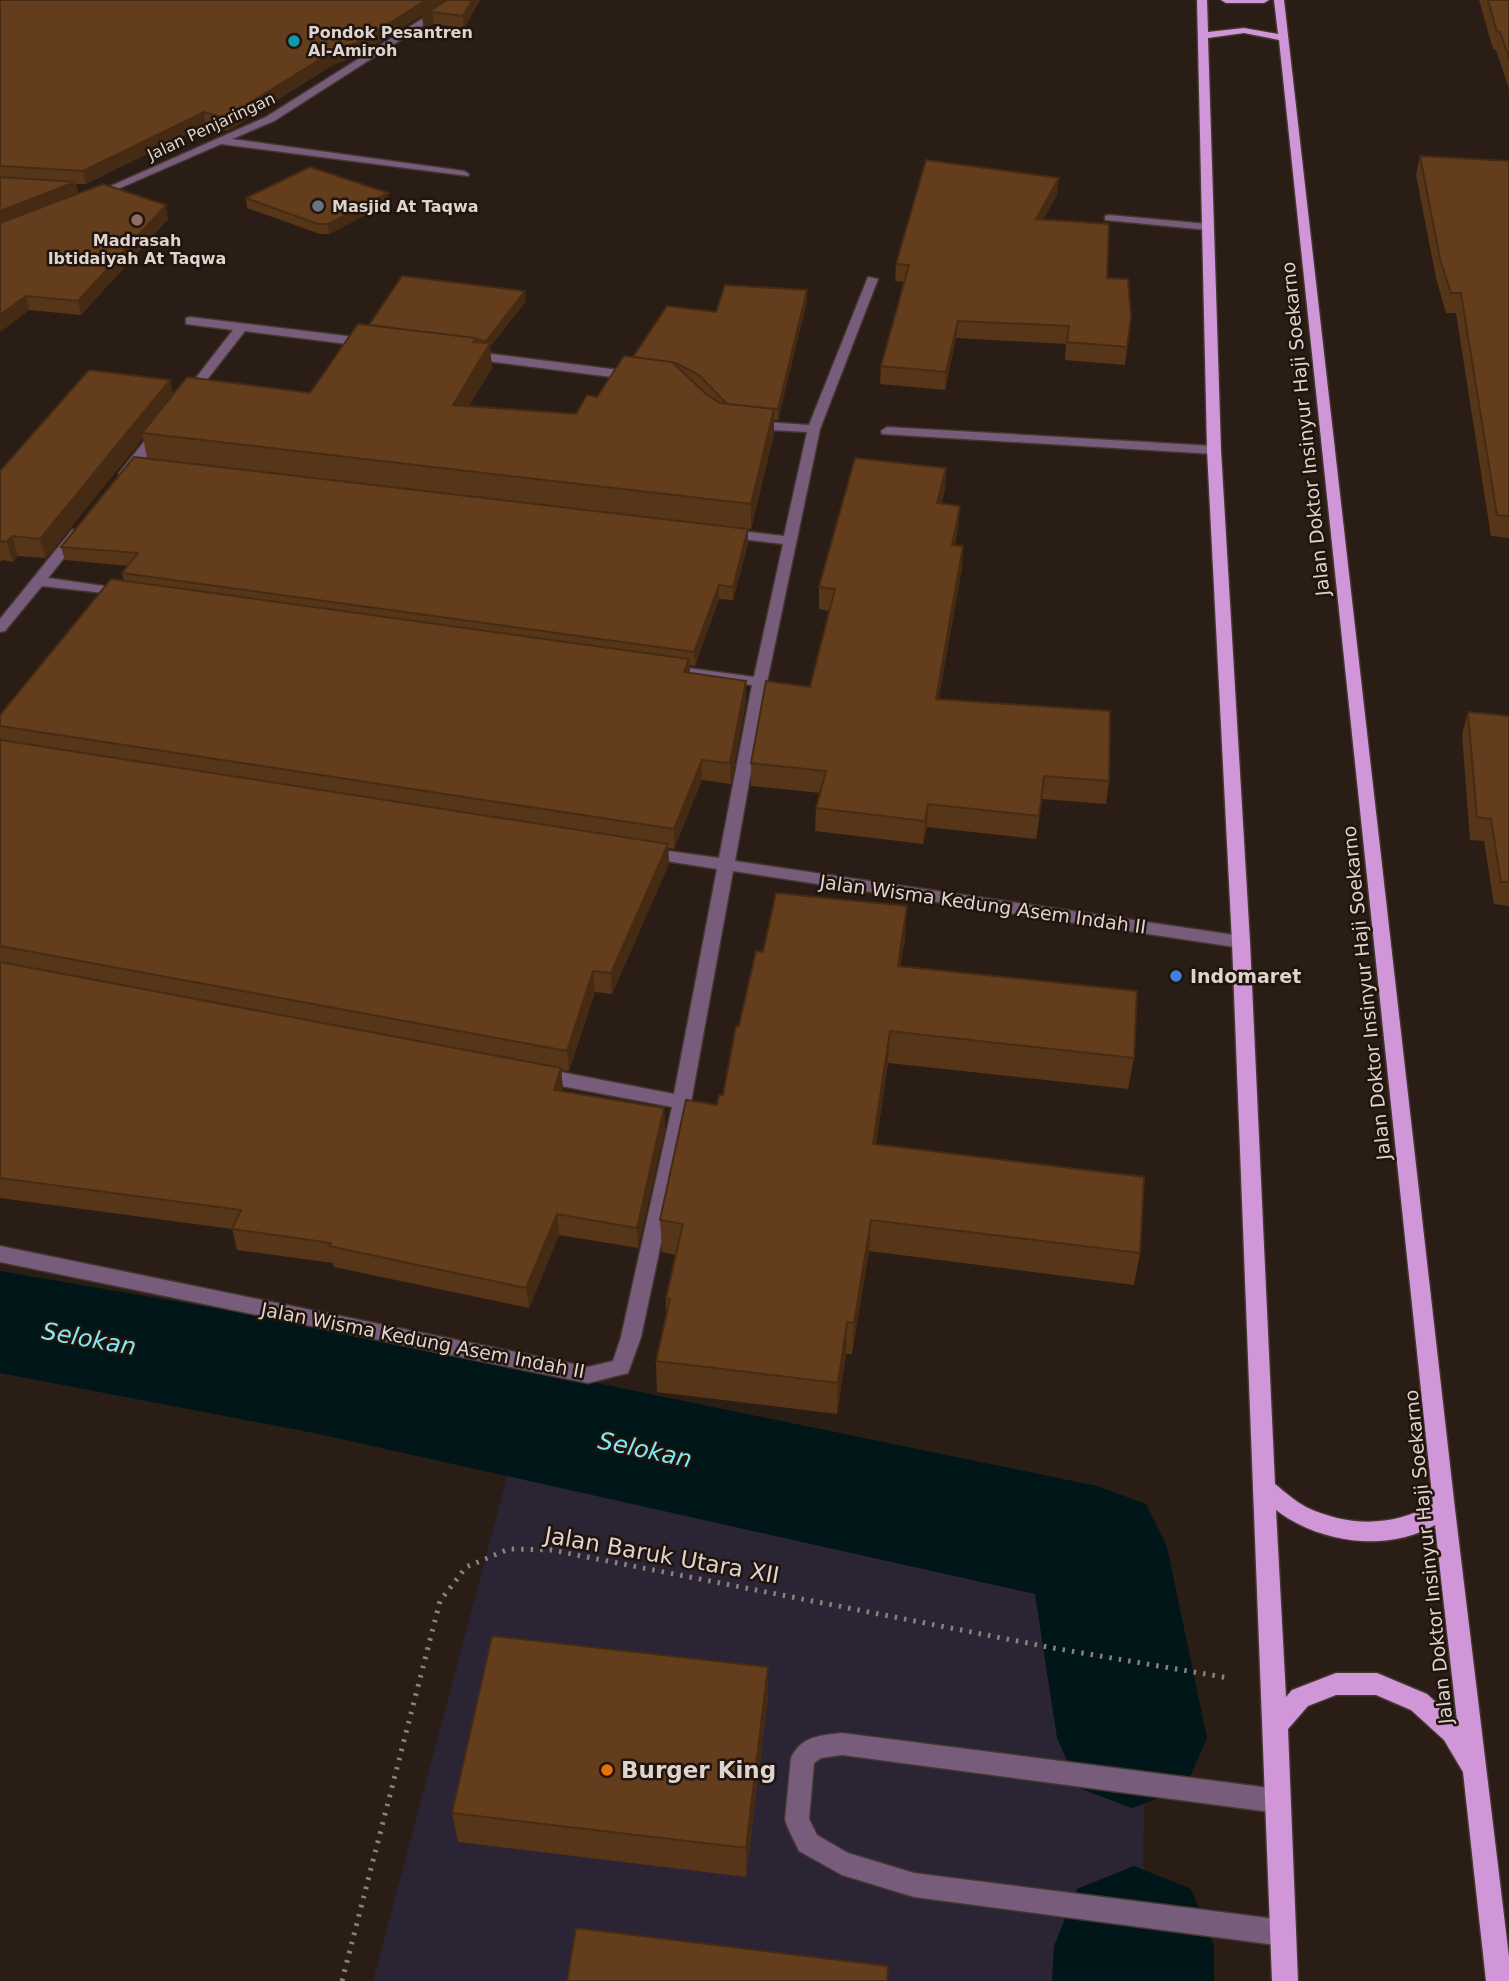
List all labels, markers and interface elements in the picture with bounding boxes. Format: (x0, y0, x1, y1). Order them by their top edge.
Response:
place label: Pondok Pesantren Al-Amiroh (308, 23, 473, 60)
marker: Pondok Pesantren Al-Amiroh (286, 33, 302, 49)
street label: Jalan Penjaringan (143, 89, 278, 165)
place label: Masjid At Taqwa (332, 197, 479, 216)
marker: Masjid At Taqwa (310, 198, 326, 214)
marker: Madrasah Ibtidaiyah At Taqwa (129, 212, 145, 228)
place label: Madrasah Ibtidaiyah At Taqwa (48, 231, 226, 268)
street label: Jalan Doktor Insinyur Haji Soekarno (1277, 261, 1334, 598)
street label: Jalan Doktor Insinyur Haji Soekarno (1338, 825, 1395, 1162)
street label: Jalan Wisma Kedung Asem Indah II (817, 870, 1148, 938)
place label: Indomaret (1190, 965, 1301, 987)
marker: Indomaret (1168, 968, 1184, 984)
street label: Jalan Wisma Kedung Asem Indah II (258, 1298, 587, 1382)
water label: Selokan (40, 1317, 138, 1361)
street label: Jalan Doktor Insinyur Haji Soekarno (1400, 1389, 1457, 1726)
water label: Selokan (596, 1426, 694, 1474)
street label: Jalan Baruk Utara XII (541, 1521, 781, 1588)
place label: Burger King (621, 1757, 776, 1783)
marker: Burger King (599, 1762, 615, 1778)

